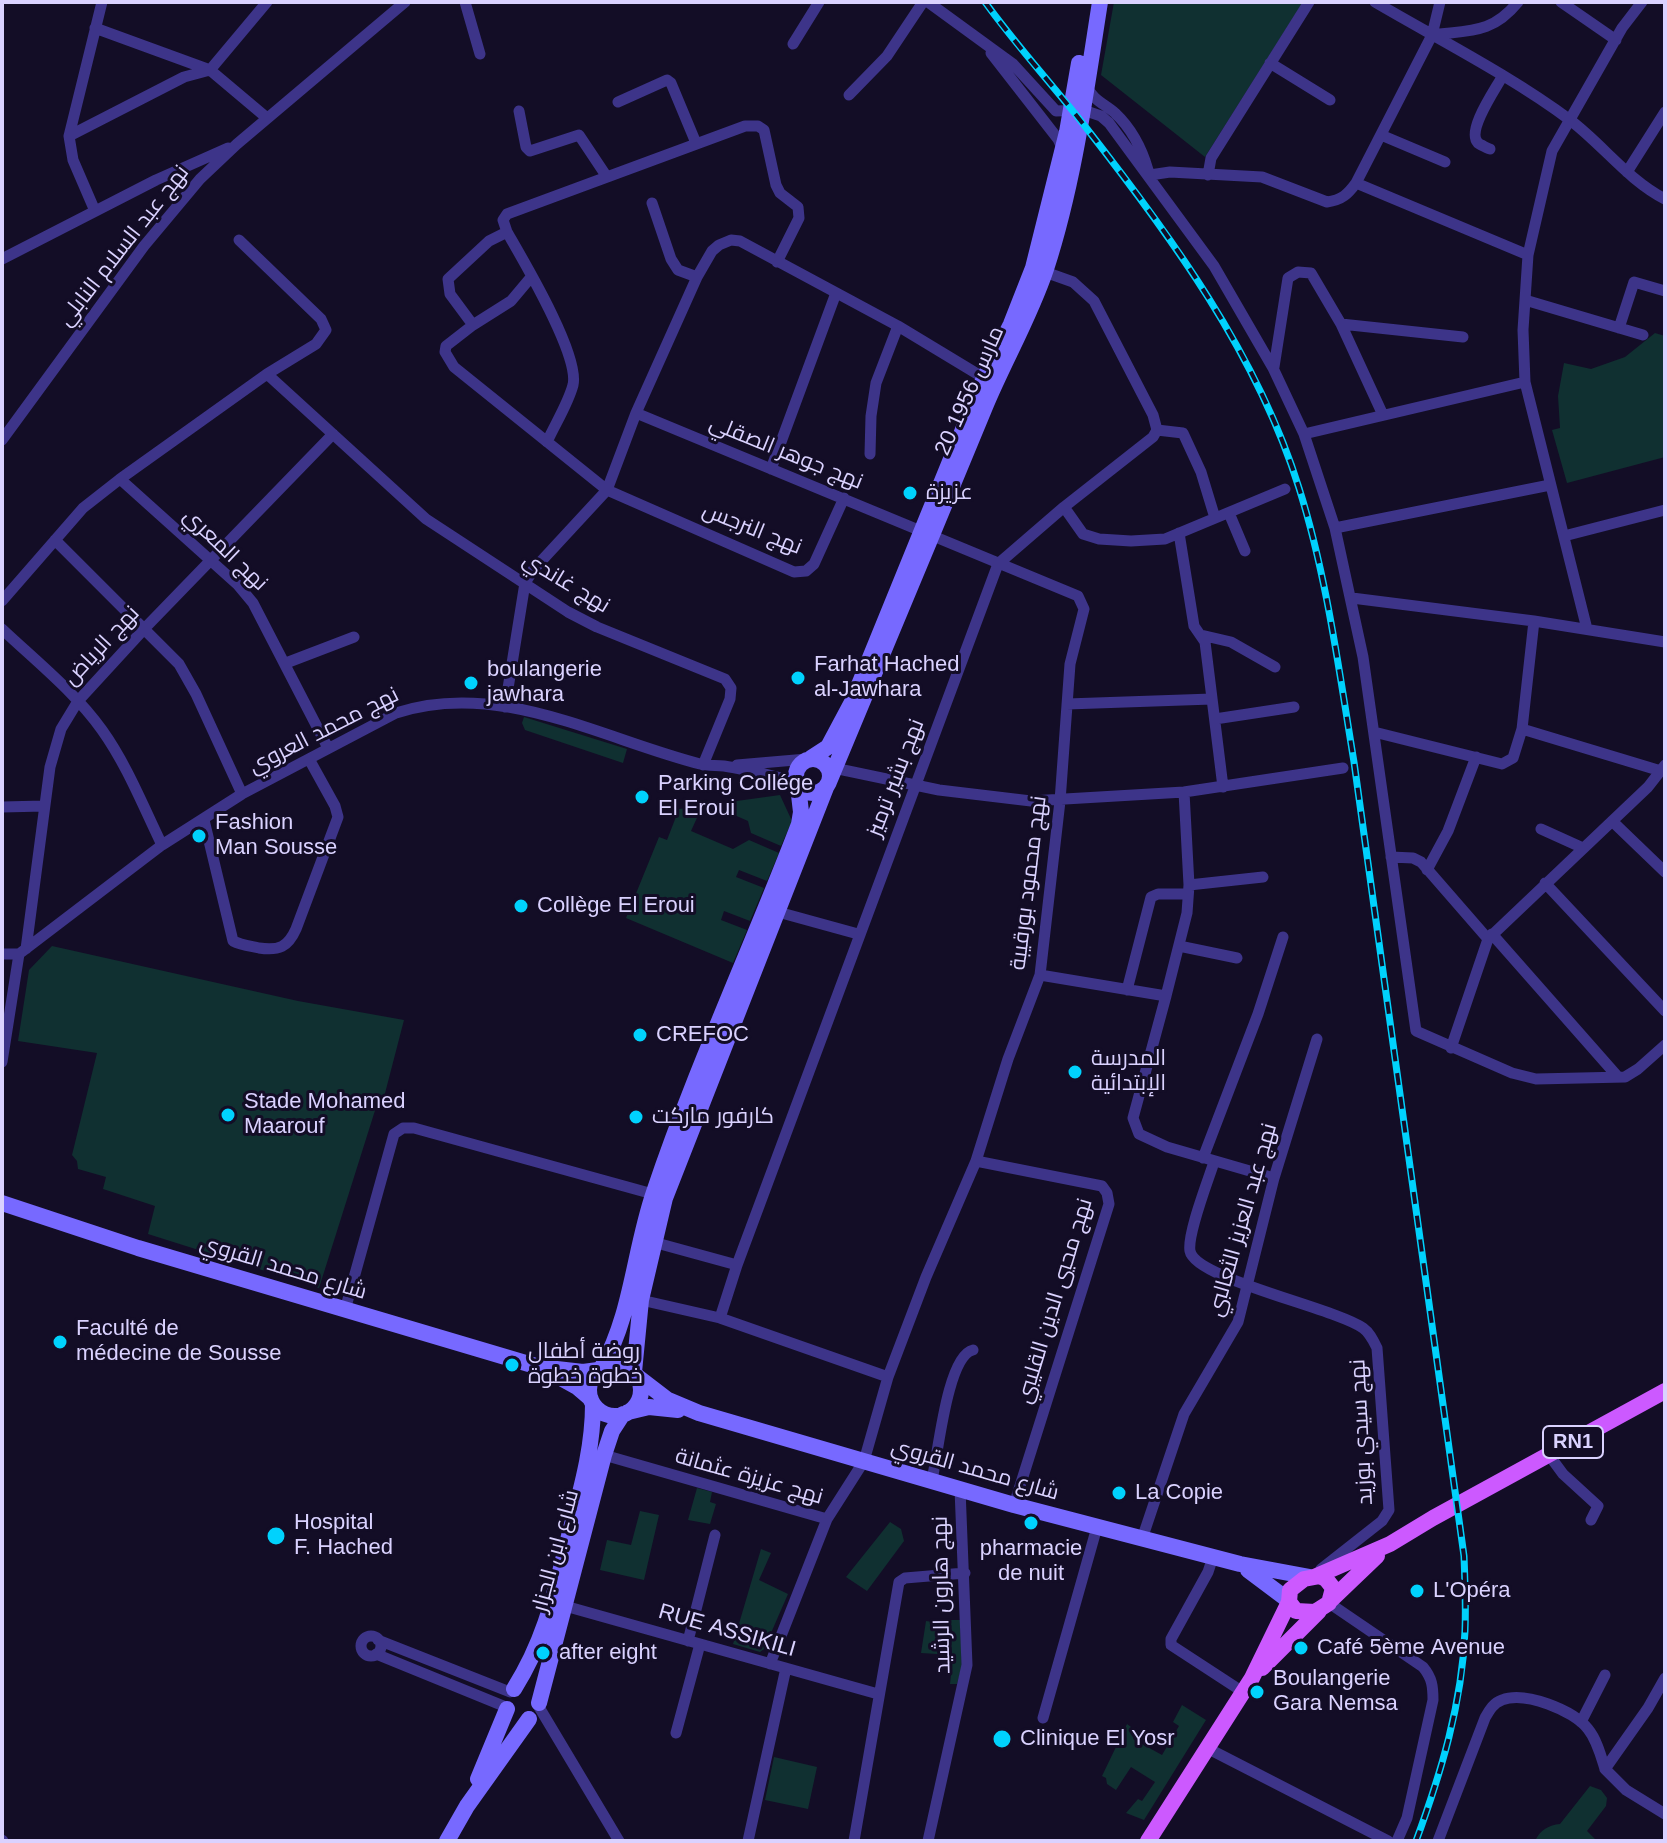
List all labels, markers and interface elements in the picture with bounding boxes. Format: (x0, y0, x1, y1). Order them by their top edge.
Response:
street label: نهج عبد السلام النابلي (53, 160, 195, 332)
street label: 20 مارس 1956 (930, 322, 1010, 460)
street label: نهج جوهر الصقلي (705, 410, 867, 496)
place label: عزيزة (926, 480, 973, 506)
marker: عزيزة (901, 484, 919, 502)
street label: نهج النرجس (698, 497, 806, 561)
street label: نهج المعري (177, 503, 273, 597)
street label: نهج غاندي (518, 547, 614, 619)
street label: نهج الرياض (59, 601, 145, 691)
place label: Farhat Hached al-Jawhara (814, 652, 960, 704)
place label: boulangerie jawhara (487, 657, 602, 708)
marker: Farhat Hached al-Jawhara (789, 669, 807, 687)
marker: boulangerie jawhara (462, 674, 480, 692)
street label: نهج محمد العروي (245, 682, 403, 780)
street label: نهج بشير ترميز (861, 715, 931, 841)
place label: Parking Collége El Eroui (658, 771, 813, 822)
marker: Parking Collége El Eroui (633, 788, 651, 806)
street label: نهج محمود بورقيبة (1005, 794, 1053, 972)
place label: Fashion Man Sousse (215, 810, 337, 862)
marker: Fashion Man Sousse (190, 827, 208, 845)
place label: Collège El Eroui (537, 893, 695, 919)
marker: Collège El Eroui (512, 897, 530, 915)
place label: CREFOC (656, 1022, 749, 1048)
marker: CREFOC (631, 1026, 649, 1044)
place label: المدرسة الإبتدائية (1091, 1046, 1166, 1098)
marker: المدرسة الإبتدائية (1066, 1063, 1084, 1081)
place label: Stade Mohamed Maarouf (244, 1089, 405, 1140)
place label: كارفور ماركت (652, 1104, 774, 1130)
marker: Stade Mohamed Maarouf (219, 1106, 237, 1124)
marker: كارفور ماركت (627, 1108, 645, 1126)
street label: نهج عبد العزيز الثعالبي (1203, 1120, 1283, 1320)
street label: نهج محيي الدين القليبي (1011, 1195, 1099, 1407)
street label: شارع محمد القروي (196, 1230, 370, 1306)
place label: Faculté de médecine de Sousse (76, 1316, 281, 1368)
marker: Faculté de médecine de Sousse (51, 1333, 69, 1351)
place label: روضة أطفال خطوة خطوة (528, 1339, 643, 1390)
marker: روضة أطفال خطوة خطوة (503, 1356, 521, 1374)
street label: نهج سيدي بوزيد (1345, 1358, 1379, 1506)
road number: RN1 (1543, 1426, 1603, 1458)
street label: شارع محمد القروي (888, 1433, 1062, 1507)
street label: نهج عزيزة عثمانة (672, 1443, 826, 1511)
place label: La Copie (1135, 1480, 1223, 1506)
marker: La Copie (1110, 1484, 1128, 1502)
street label: شارع ابن الجزار (527, 1487, 585, 1615)
place label: Hospital F. Hached (294, 1510, 393, 1562)
marker: pharmacie de nuit (1022, 1514, 1040, 1532)
street label: نهج هارون الرشيد (927, 1516, 957, 1674)
marker: Hospital F. Hached (265, 1525, 287, 1547)
place label: pharmacie de nuit (980, 1536, 1082, 1588)
place label: L'Opéra (1433, 1578, 1511, 1604)
marker: L'Opéra (1408, 1582, 1426, 1600)
street label: RUE ASSIKILI (655, 1599, 799, 1663)
place label: Café 5ème Avenue (1317, 1635, 1505, 1661)
marker: Café 5ème Avenue (1292, 1639, 1310, 1657)
place label: after eight (559, 1640, 657, 1666)
marker: after eight (534, 1644, 552, 1662)
place label: Boulangerie Gara Nemsa (1273, 1666, 1398, 1718)
marker: Boulangerie Gara Nemsa (1248, 1683, 1266, 1701)
place label: Clinique El Yosr (1020, 1726, 1174, 1752)
marker: Clinique El Yosr (991, 1728, 1013, 1750)

